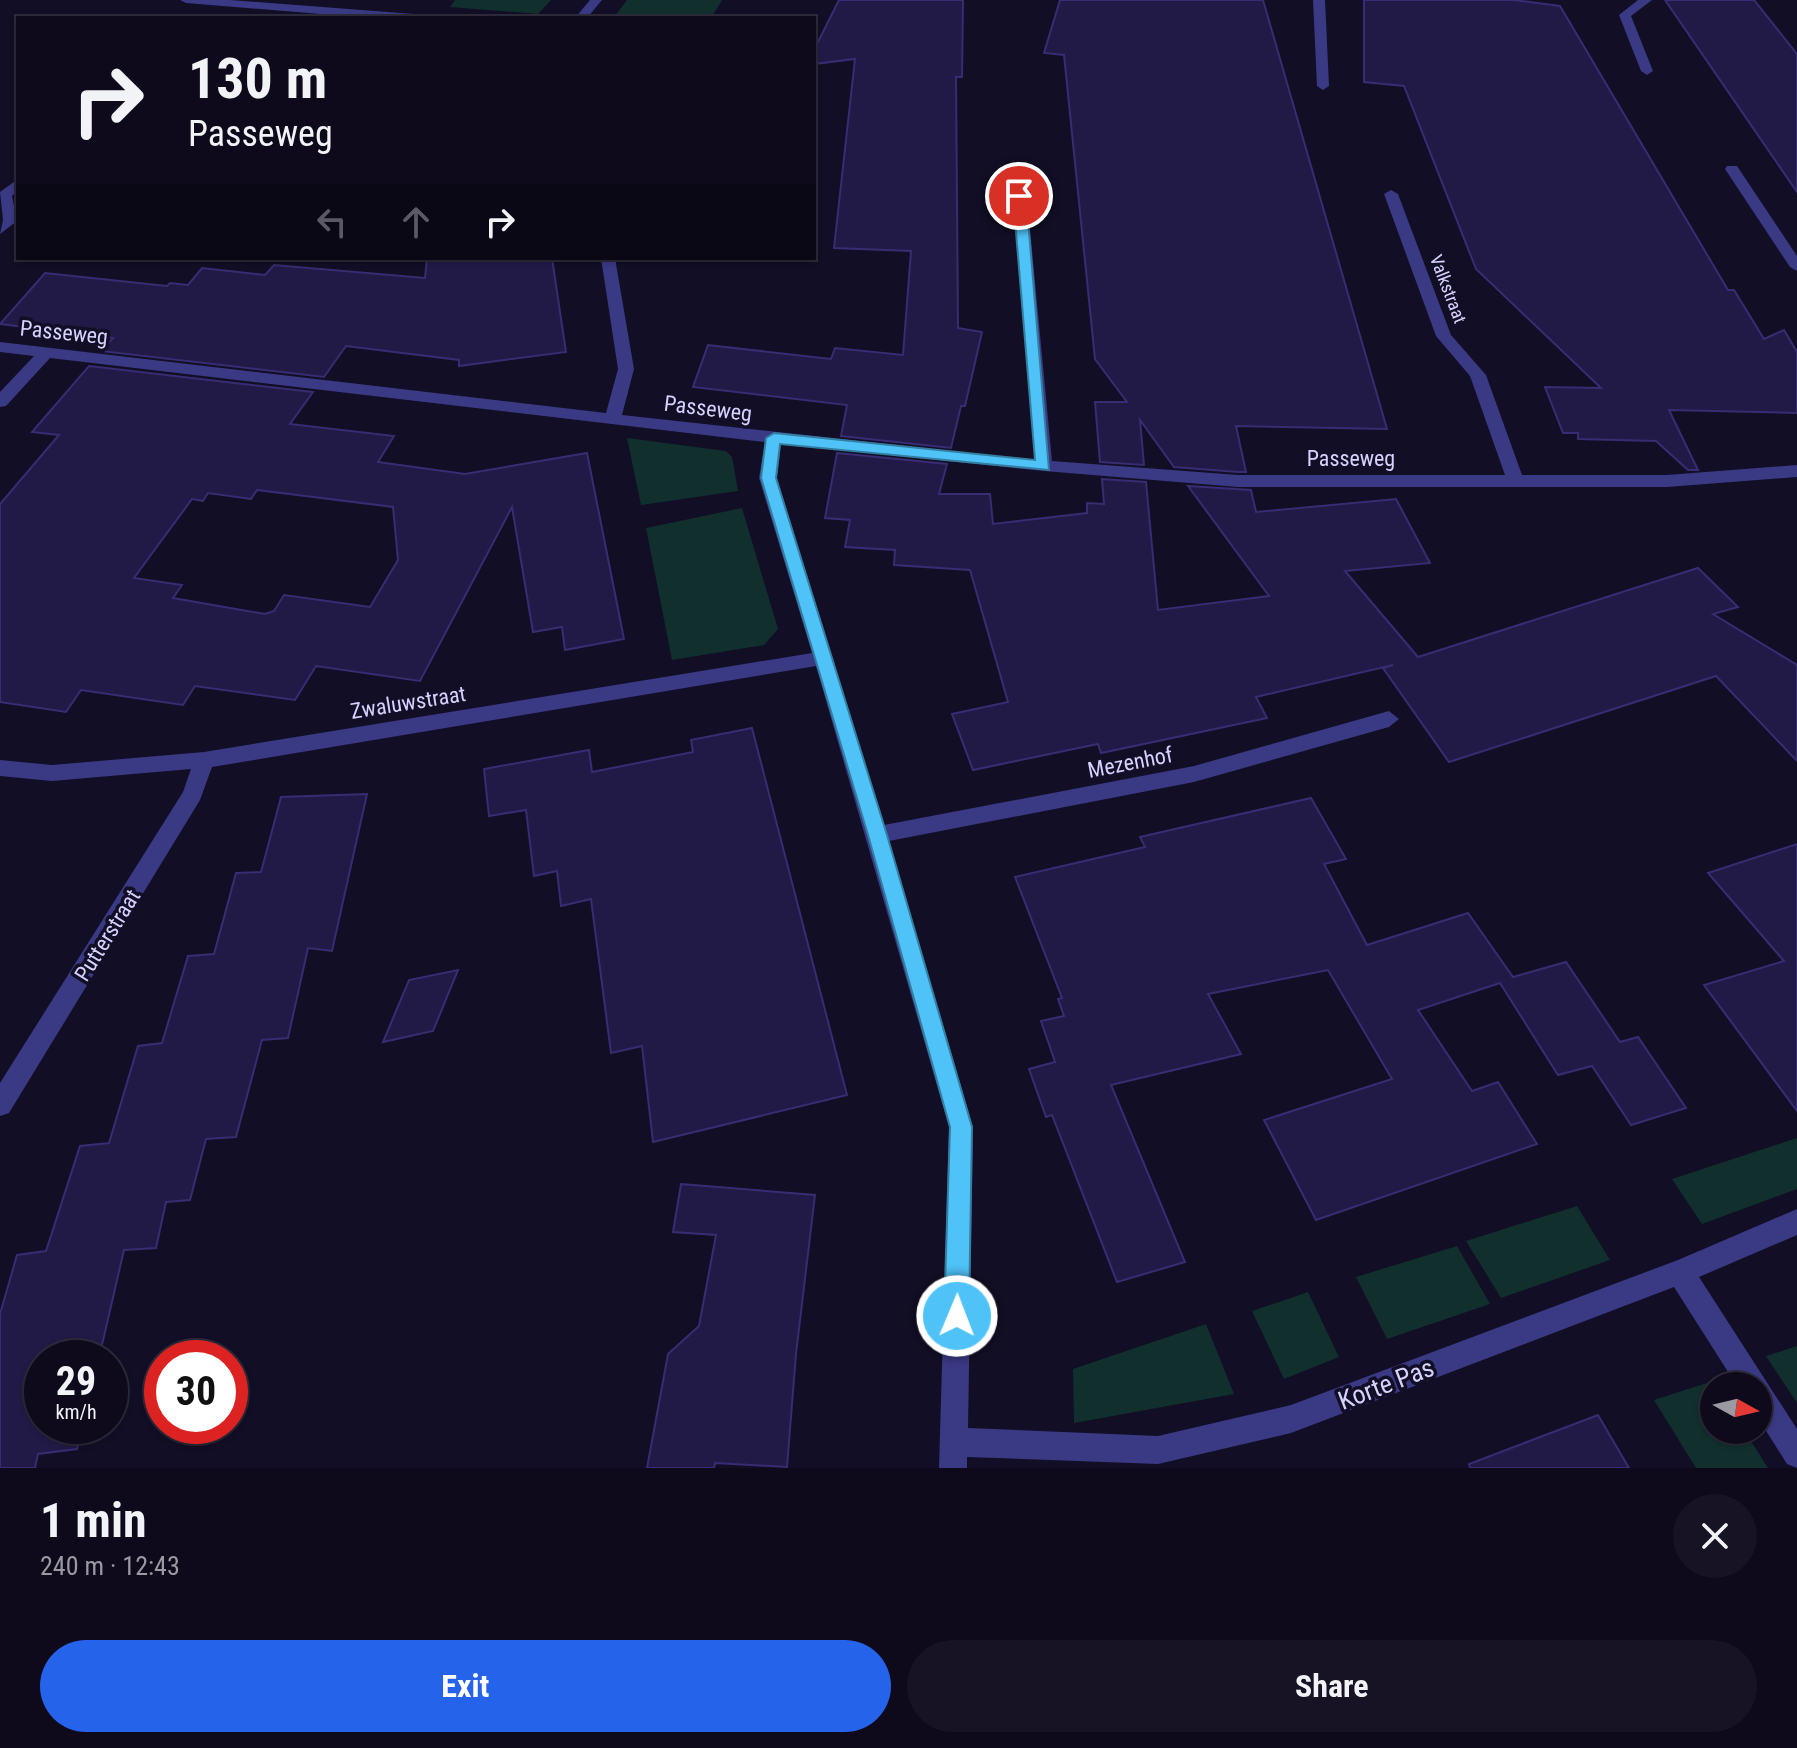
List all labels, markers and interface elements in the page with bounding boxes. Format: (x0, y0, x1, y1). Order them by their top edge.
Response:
text: 130 m (188, 46, 327, 112)
icon: right (56, 48, 160, 152)
text: Passeweg (188, 113, 333, 155)
pin (985, 162, 1053, 230)
icon: arrive (997, 174, 1041, 218)
icon: left (310, 200, 354, 244)
icon: ahead (394, 200, 438, 244)
icon: right (478, 200, 522, 244)
street label: Valkstraat (1426, 252, 1471, 326)
street label: Passeweg (19, 315, 109, 350)
street label: Passeweg (663, 391, 753, 426)
street label: Passeweg (1307, 446, 1395, 471)
street label: Zwaluwstraat (349, 681, 468, 724)
street label: Mezenhof (1085, 742, 1175, 783)
street label: Putterstraat (69, 885, 145, 986)
position arrow (915, 1274, 999, 1358)
speed limit sign: 30 (144, 1340, 248, 1444)
street label: Korte Pas (1334, 1352, 1438, 1416)
text: 29 (56, 1358, 96, 1405)
north arrow (1700, 1372, 1772, 1444)
map controls (1700, 1372, 1772, 1444)
text: km/h (55, 1400, 97, 1424)
text: 1 min (40, 1492, 147, 1549)
button: close (1673, 1494, 1757, 1578)
text: 240 m · 12:43 (40, 1551, 180, 1581)
button: Exit (40, 1640, 891, 1732)
button: Share (907, 1640, 1757, 1732)

